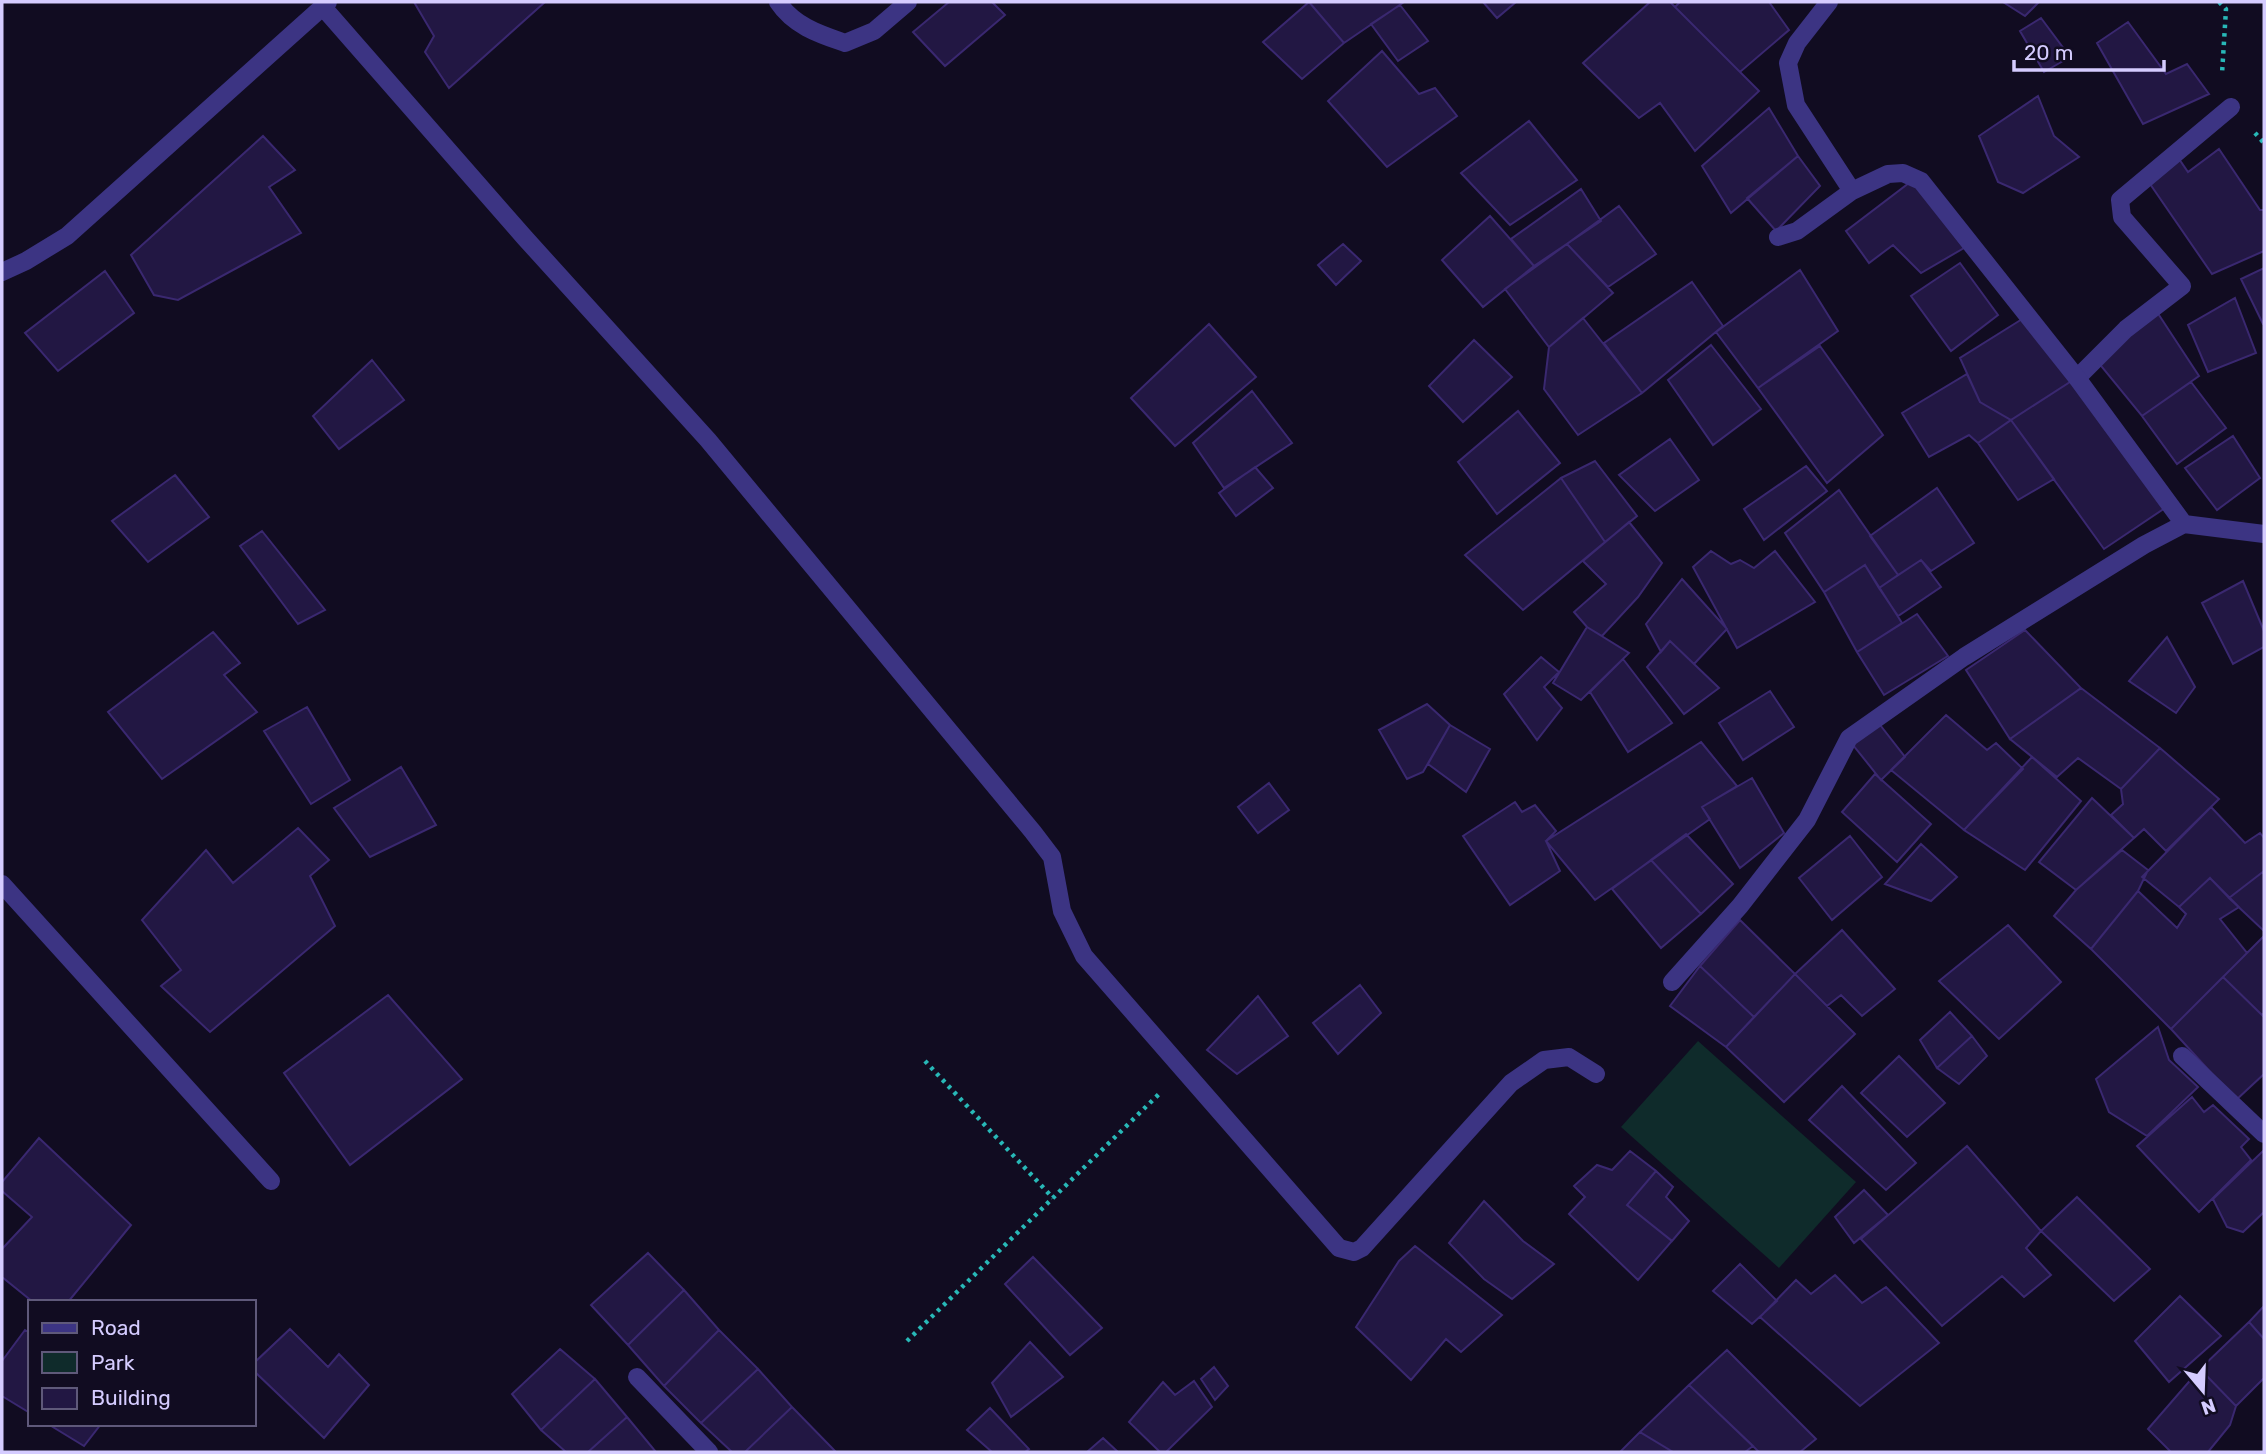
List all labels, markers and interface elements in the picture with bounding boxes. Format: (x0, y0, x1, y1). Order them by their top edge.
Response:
scale bar (2014, 28, 2164, 72)
text: 20 m (2024, 40, 2073, 65)
legend (28, 1300, 256, 1426)
text: Road (91, 1315, 141, 1340)
text: Park (91, 1350, 135, 1375)
north arrow (2168, 1356, 2238, 1426)
text: Building (91, 1385, 171, 1410)
text: N (2198, 1394, 2219, 1420)

